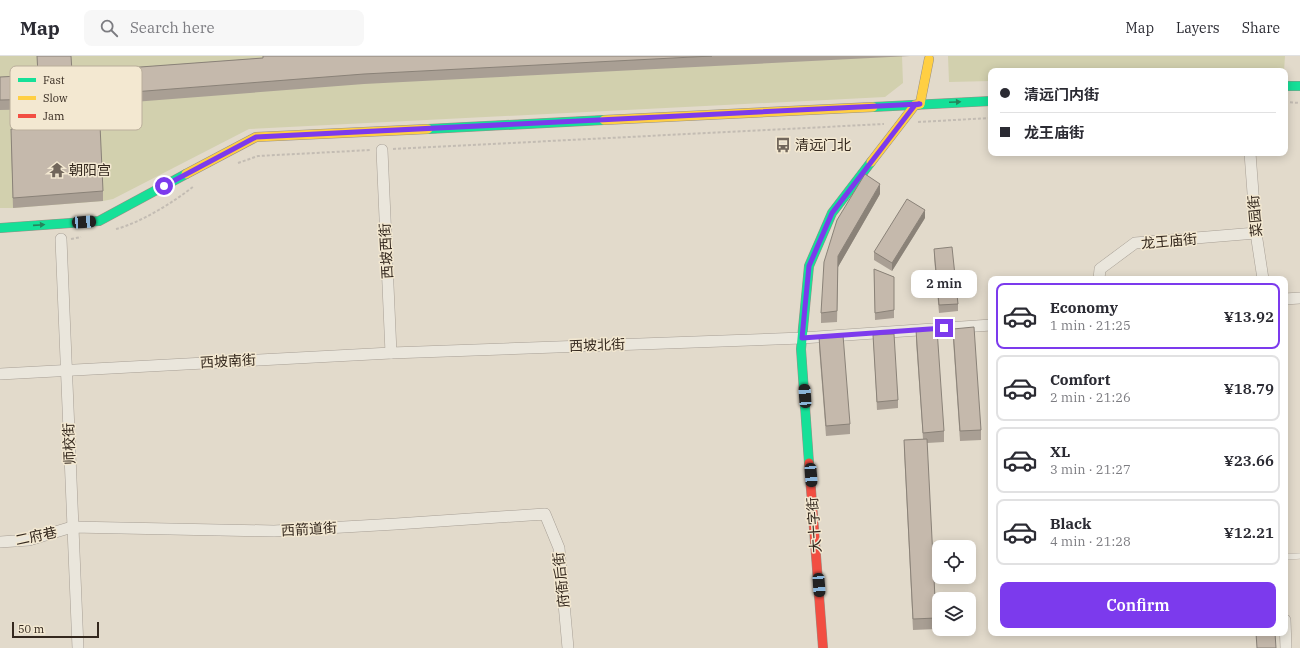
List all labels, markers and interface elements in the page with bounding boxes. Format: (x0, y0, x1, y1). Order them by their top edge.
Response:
search box (84, 10, 364, 46)
text: Map (20, 16, 60, 40)
icon: search (98, 17, 120, 39)
text: Search here (130, 18, 214, 37)
text: Map (1126, 19, 1154, 37)
text: Layers (1176, 19, 1220, 37)
text: Share (1242, 19, 1280, 37)
legend (10, 66, 142, 130)
text: Fast (43, 73, 65, 87)
text: 清远门内街 (1024, 85, 1099, 104)
text: Slow (43, 91, 68, 105)
one-way arrow (949, 99, 961, 106)
text: Jam (43, 109, 65, 123)
text: 龙王庙街 (1024, 123, 1084, 142)
bus stop icon: 清远门北 (774, 136, 792, 154)
place label: 清远门北 (795, 136, 851, 154)
temple icon: 朝阳宫 (48, 161, 66, 179)
place label: 朝阳宫 (69, 161, 111, 179)
route start (155, 177, 173, 195)
street label: 菜园街 (1244, 194, 1266, 238)
car (72, 215, 96, 229)
one-way arrow (33, 221, 45, 228)
street label: 西坡西街 (376, 223, 396, 279)
street label: 龙王庙街 (1140, 230, 1198, 252)
callout: 2 min (911, 270, 977, 298)
text: 2 min (926, 275, 962, 292)
icon: car (1002, 298, 1038, 334)
text: Economy (1050, 298, 1118, 317)
text: ¥13.92 (1224, 307, 1274, 326)
text: 1 min · 21:25 (1050, 317, 1131, 334)
route end (935, 319, 953, 337)
street label: 西坡北街 (569, 335, 625, 355)
street label: 西坡南街 (200, 351, 256, 371)
icon: car (1002, 370, 1038, 406)
text: Comfort (1050, 370, 1110, 389)
text: ¥18.79 (1224, 379, 1274, 398)
car (798, 384, 812, 408)
text: 2 min · 21:26 (1050, 389, 1131, 406)
street label: 师校街 (59, 423, 79, 465)
icon: car (1002, 442, 1038, 478)
text: XL (1050, 442, 1070, 461)
text: ¥23.66 (1224, 451, 1274, 470)
text: 3 min · 21:27 (1050, 461, 1131, 478)
car (804, 463, 818, 487)
street label: 大十字街 (803, 496, 825, 554)
icon: car (1002, 514, 1038, 550)
text: Black (1050, 514, 1091, 533)
street label: 西箭道街 (281, 519, 337, 539)
street label: 二府巷 (14, 523, 58, 549)
text: ¥12.21 (1224, 523, 1274, 542)
text: 4 min · 21:28 (1050, 533, 1131, 550)
map controls (932, 540, 976, 636)
button: locate (932, 540, 976, 584)
street label: 府衙后街 (549, 551, 573, 609)
car (812, 573, 826, 597)
button: Confirm (1000, 582, 1276, 628)
button: layers (932, 592, 976, 636)
scale bar (12, 620, 99, 639)
text: 50 m (18, 622, 44, 636)

